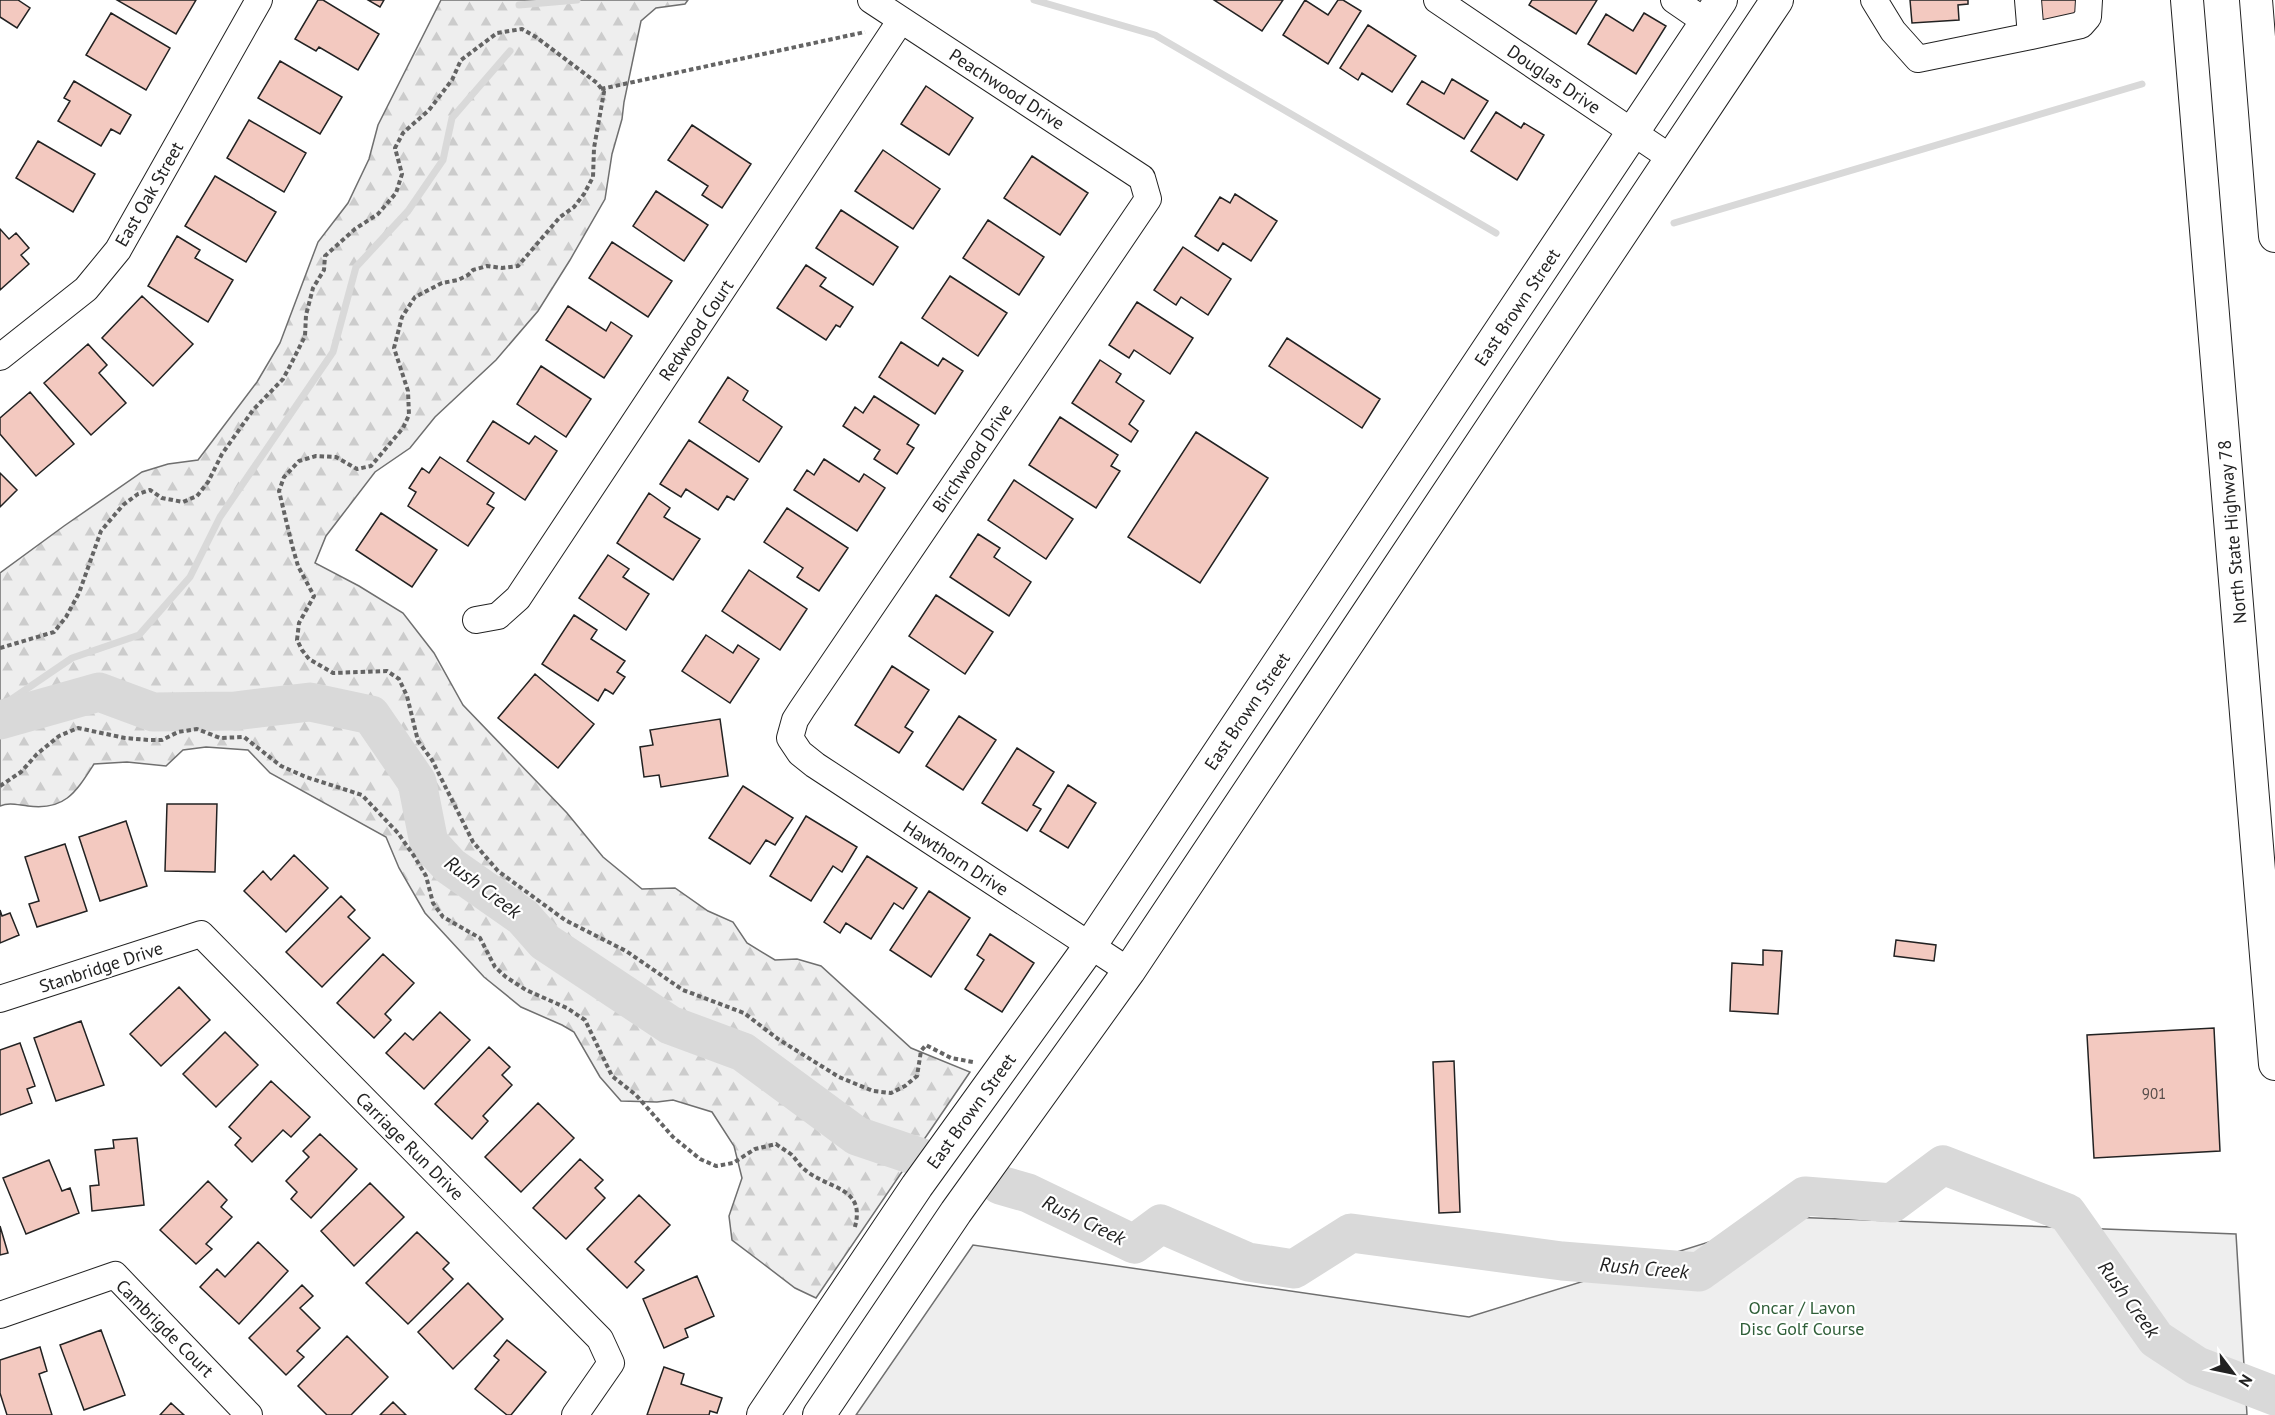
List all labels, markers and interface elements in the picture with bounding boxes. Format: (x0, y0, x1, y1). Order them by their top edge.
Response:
street label: Douglas Drive (1503, 39, 1605, 119)
street label: Peachwood Drive (945, 43, 1069, 135)
street label: East Oak Street (110, 138, 188, 250)
street label: East Brown Street (1469, 244, 1565, 370)
street label: Redwood Court (654, 275, 738, 385)
street label: Birchwood Drive (927, 399, 1017, 517)
street label: North State Highway 78 (2213, 439, 2251, 625)
street label: East Brown Street (1199, 648, 1295, 774)
street label: Hawthorn Drive (899, 815, 1013, 901)
water label: Rush Creek (440, 850, 527, 925)
street label: Stanbridge Drive (36, 936, 166, 998)
street label: East Brown Street (921, 1049, 1021, 1173)
house number: 901 (2142, 1084, 2166, 1103)
street label: Carriage Run Drive (351, 1087, 469, 1205)
water label: Rush Creek (1038, 1189, 1131, 1252)
water label: Rush Creek (1598, 1251, 1691, 1285)
water label: Rush Creek (2092, 1255, 2166, 1344)
street label: Cambrigde Court (111, 1274, 219, 1382)
park label: Oncar / Lavon Disc Golf Course (1740, 1296, 1864, 1340)
north arrow (2203, 1343, 2263, 1403)
text: N (2234, 1371, 2257, 1391)

